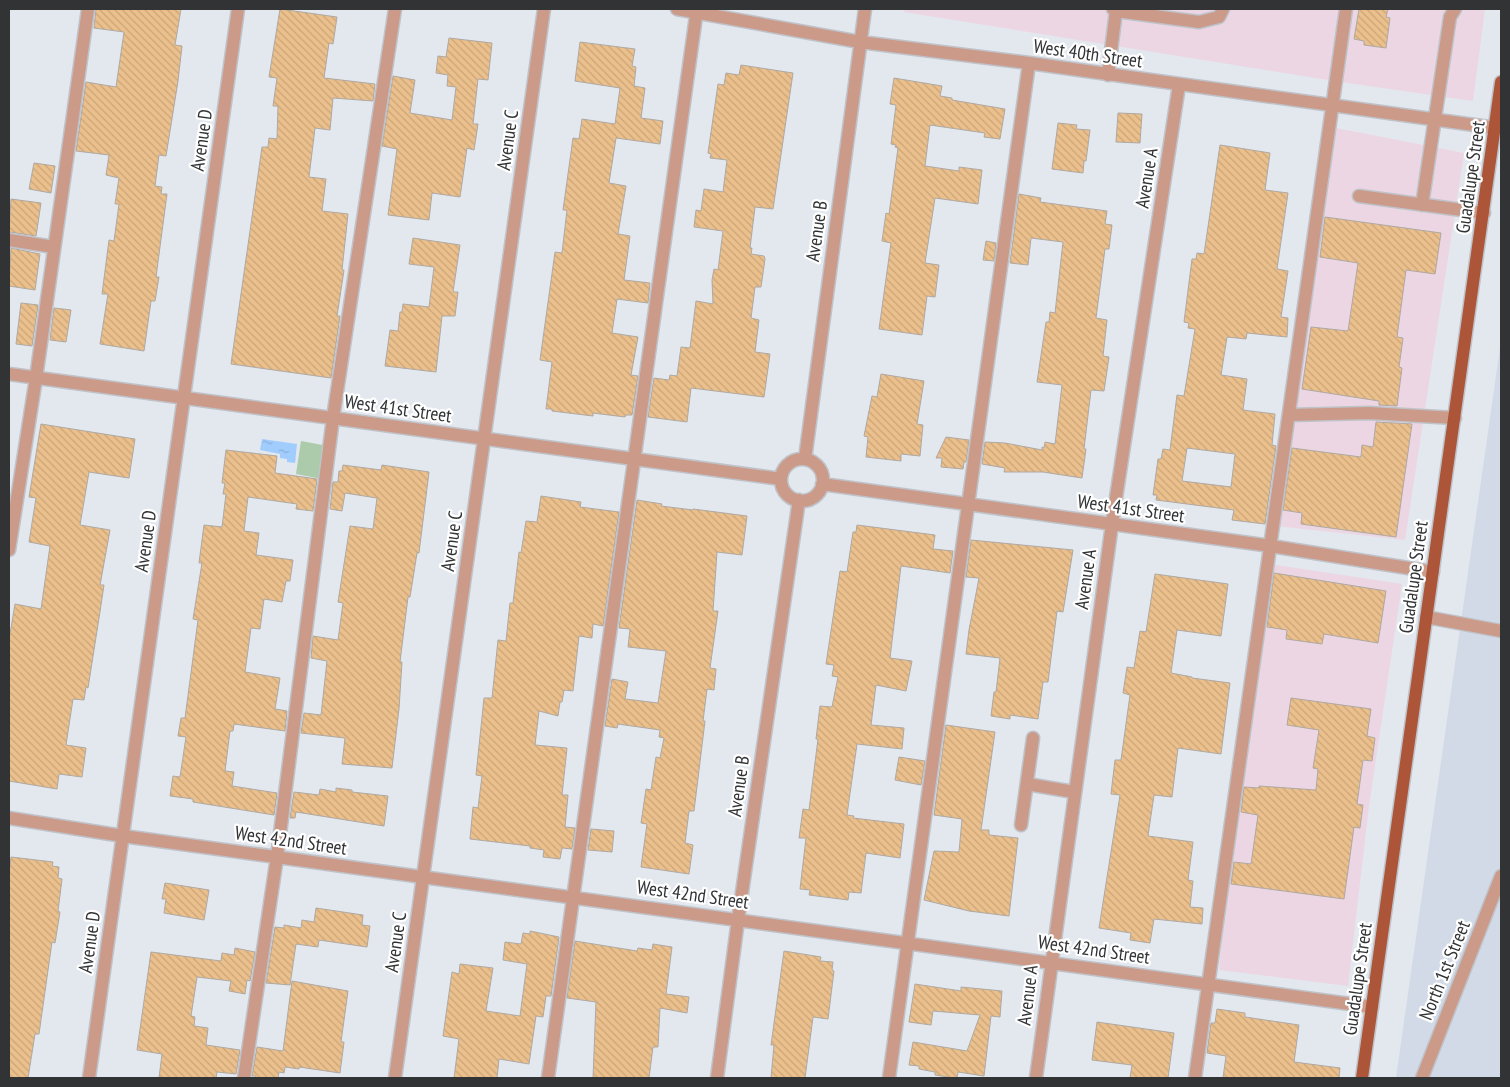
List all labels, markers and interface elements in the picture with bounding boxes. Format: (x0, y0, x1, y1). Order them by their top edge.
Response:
street label: West 40th Street (1032, 33, 1145, 73)
street label: Avenue D (185, 108, 217, 172)
street label: Avenue C (491, 108, 523, 172)
street label: Guadalupe Street (1450, 119, 1490, 235)
street label: Avenue A (1129, 146, 1163, 210)
street label: Avenue B (800, 199, 832, 263)
street label: West 41st Street (343, 389, 454, 427)
street label: West 41st Street (1076, 489, 1187, 527)
street label: Avenue D (129, 509, 161, 573)
street label: Avenue C (435, 509, 467, 573)
street label: Guadalupe Street (1393, 519, 1433, 635)
street label: Avenue A (1069, 547, 1101, 611)
street label: Avenue B (722, 754, 754, 818)
street label: West 42nd Street (234, 820, 349, 860)
street label: West 42nd Street (636, 874, 751, 914)
street label: Avenue D (73, 910, 105, 974)
street label: Avenue C (379, 910, 411, 974)
street label: North 1st Street (1413, 916, 1475, 1023)
street label: Guadalupe Street (1337, 921, 1377, 1037)
street label: West 42nd Street (1037, 929, 1152, 969)
street label: Avenue A (1011, 963, 1043, 1027)

